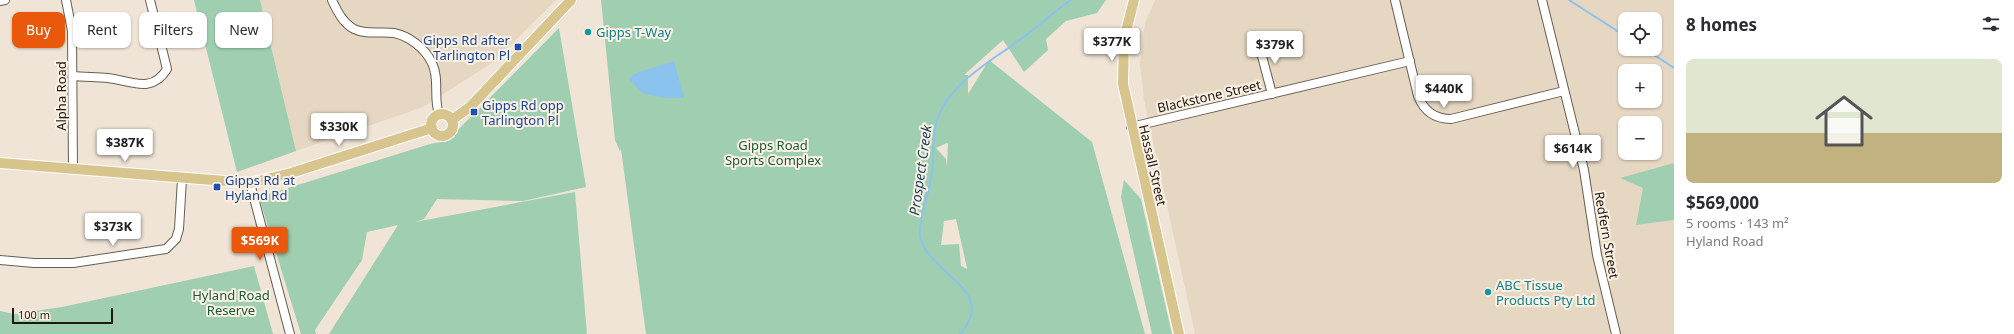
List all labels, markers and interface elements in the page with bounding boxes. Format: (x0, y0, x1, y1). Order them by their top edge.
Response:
chip: Buy (12, 12, 65, 48)
chip: Rent (73, 12, 131, 48)
chip: Filters (139, 12, 207, 48)
chip: New (215, 12, 272, 48)
map controls (1618, 12, 1662, 160)
button: locate (1618, 12, 1662, 56)
text: 8 homes (1686, 13, 1757, 36)
icon: filters (1980, 13, 2002, 35)
place label: Gipps T-Way (596, 23, 671, 41)
marker: Gipps T-Way (583, 27, 593, 37)
pin: $377K (1084, 28, 1140, 62)
place label: Gipps Rd after Tarlington Pl (423, 31, 511, 64)
pin: $379K (1247, 31, 1303, 65)
text: $377K (1093, 32, 1131, 50)
text: $379K (1256, 35, 1294, 53)
marker: Gipps Rd after Tarlington Pl (513, 42, 523, 52)
street label: Alpha Road (52, 61, 70, 131)
button: + (1618, 64, 1662, 108)
street label: Blackstone Street (1155, 75, 1263, 117)
pin: $440K (1416, 75, 1472, 109)
text: $440K (1425, 79, 1463, 97)
icon: home (1808, 85, 1880, 157)
place label: Gipps Rd opp Tarlington Pl (482, 96, 564, 129)
marker: Gipps Rd opp Tarlington Pl (469, 107, 479, 117)
pin: $330K (311, 113, 367, 147)
button: − (1618, 116, 1662, 160)
text: $330K (320, 117, 358, 135)
water label: Prospect Creek (904, 122, 936, 217)
street label: Hassall Street (1135, 123, 1171, 208)
pin: $387K (97, 129, 153, 163)
text: $387K (106, 133, 144, 151)
pin: $614K (1545, 135, 1601, 169)
park label: Gipps Road Sports Complex (725, 136, 821, 169)
text: $614K (1554, 139, 1592, 157)
place label: Gipps Rd at Hyland Rd (225, 171, 295, 204)
marker: Gipps Rd at Hyland Rd (212, 182, 222, 192)
street label: Redfern Street (1590, 190, 1624, 280)
text: $569,000 (1686, 191, 1759, 214)
pin: $373K (85, 213, 141, 247)
text: 5 rooms · 143 m² (1686, 214, 1789, 232)
text: $373K (94, 217, 132, 235)
pin: $569K (232, 227, 288, 261)
text: $569K (241, 231, 279, 249)
text: Hyland Road (1686, 232, 1764, 250)
place label: ABC Tissue Products Pty Ltd (1496, 276, 1595, 309)
park label: Hyland Road Reserve (192, 286, 270, 319)
marker: ABC Tissue Products Pty Ltd (1483, 287, 1493, 297)
scale bar (12, 306, 113, 325)
text: 100 m (18, 307, 50, 322)

